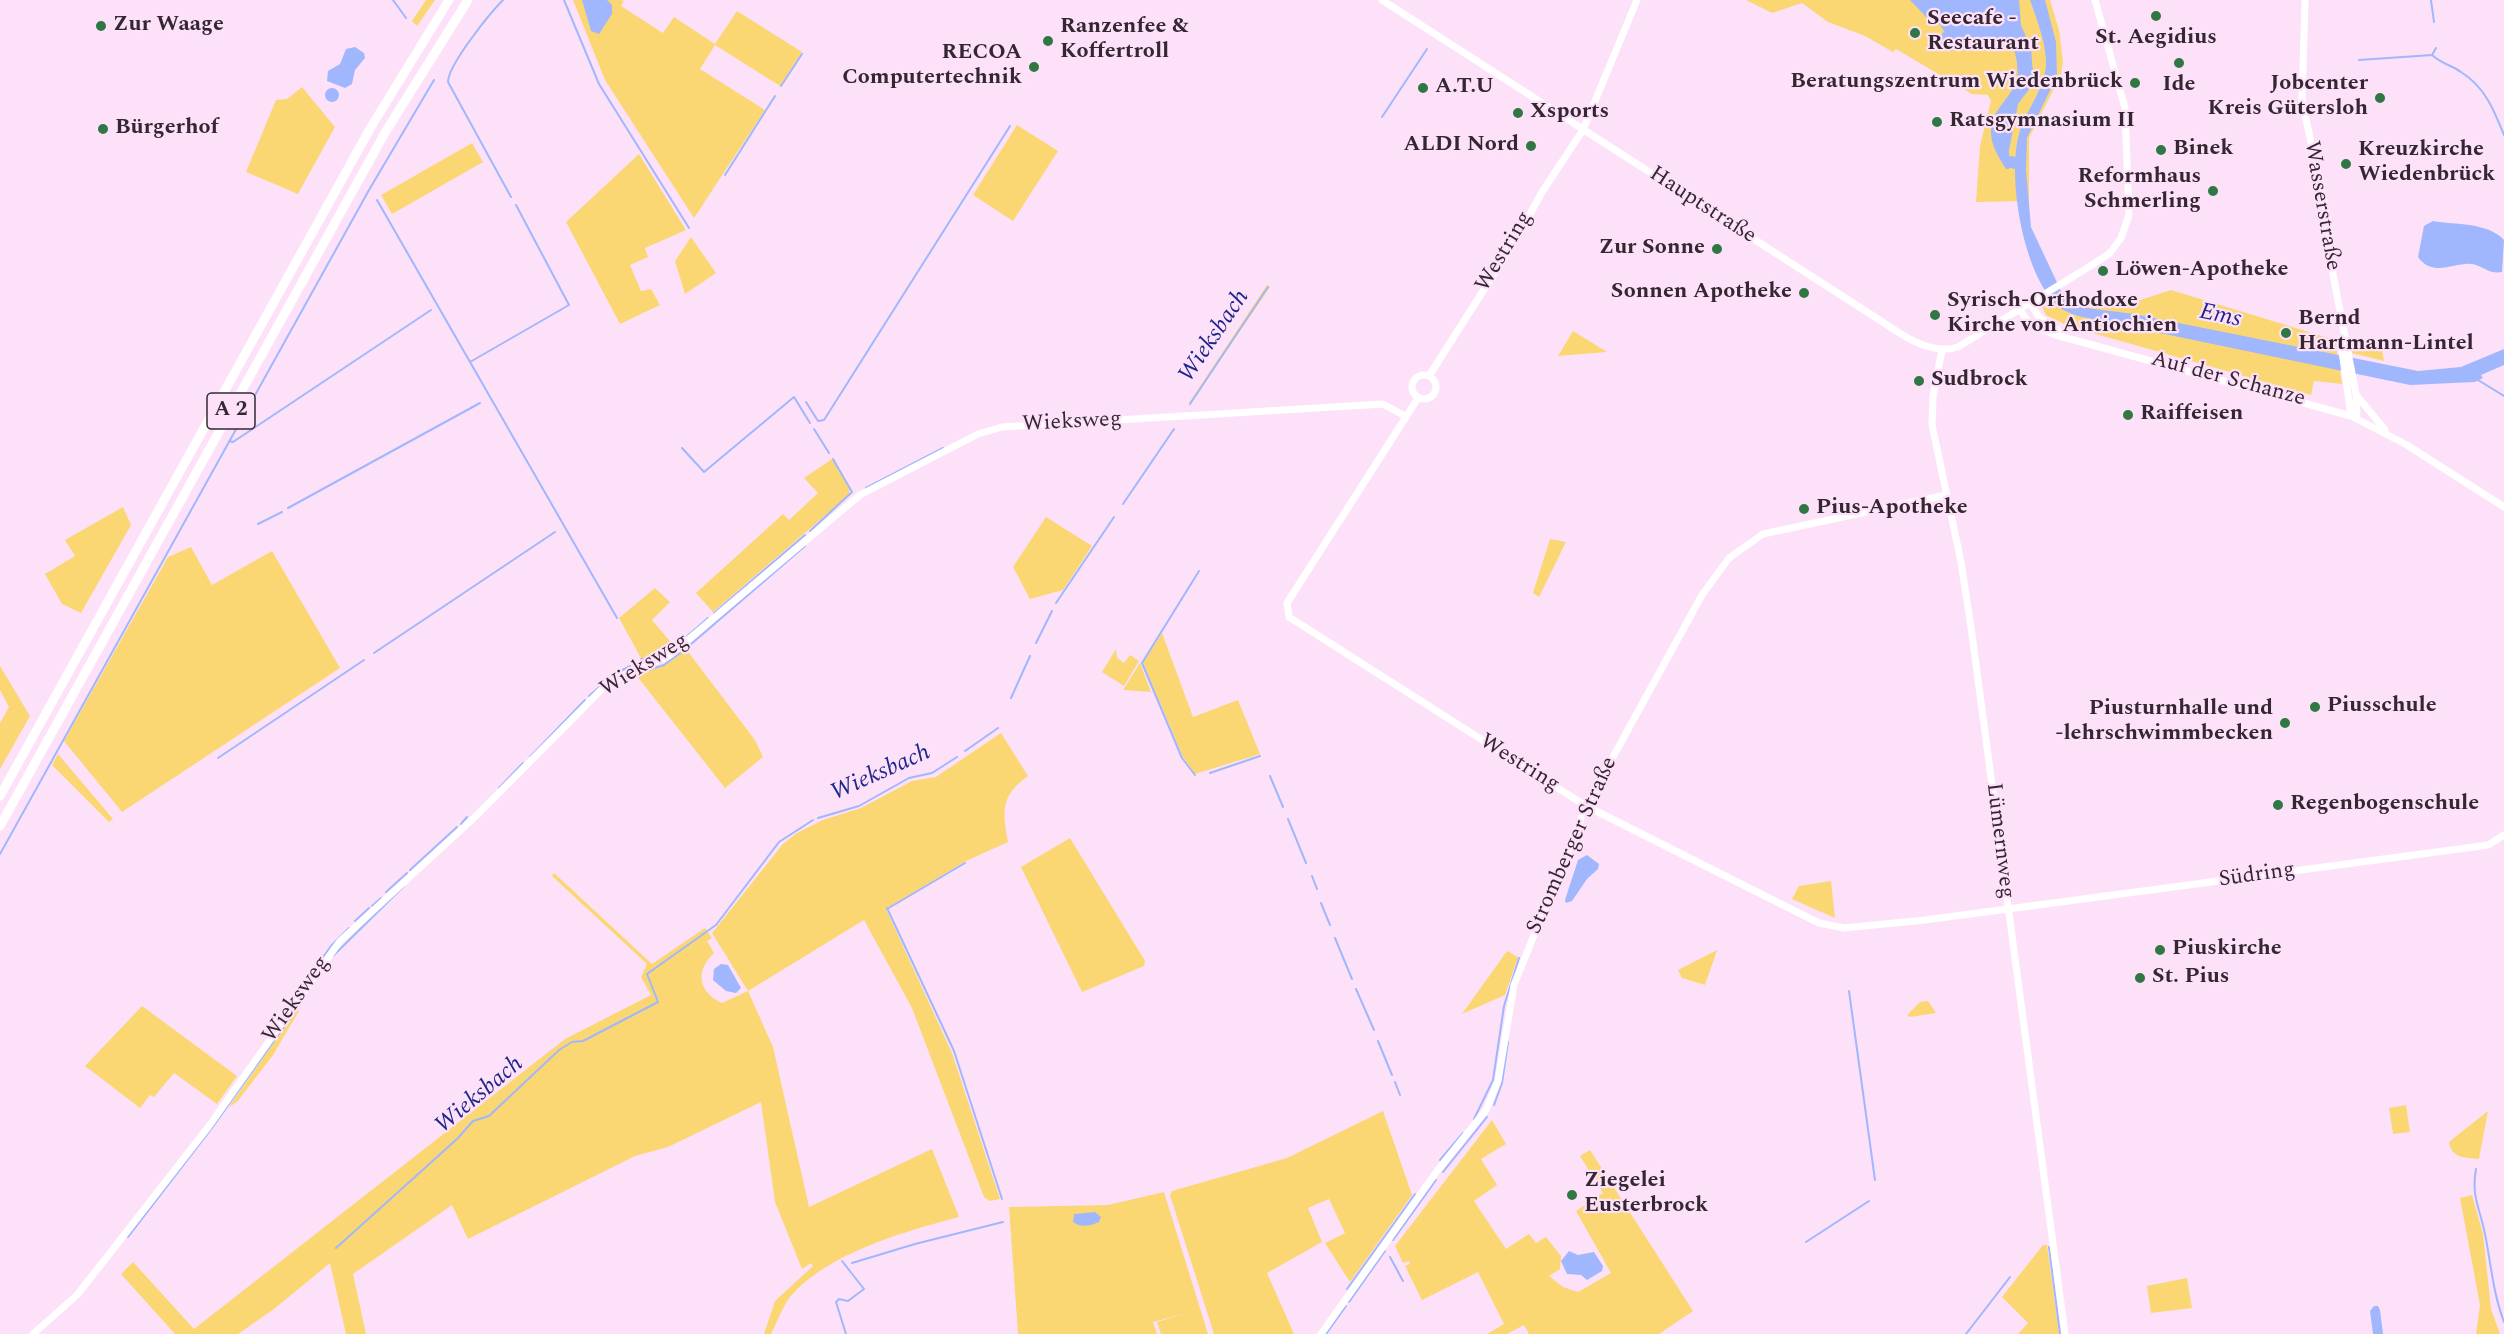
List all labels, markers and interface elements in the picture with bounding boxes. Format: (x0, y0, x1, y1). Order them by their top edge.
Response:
place label: Seecafe - Restaurant (1927, 7, 2039, 58)
marker: St. Aegidius (2149, 9, 2163, 23)
place label: Zur Waage (113, 13, 224, 39)
place label: Ranzenfee & Koffertroll (1060, 15, 1189, 66)
marker: Zur Waage (94, 19, 108, 33)
marker: Seecafe - Restaurant (1908, 26, 1922, 40)
place label: St. Aegidius (2095, 26, 2217, 52)
marker: Ranzenfee & Koffertroll (1041, 34, 1055, 48)
place label: RECOA Computertechnik (842, 41, 1022, 92)
marker: Ide (2172, 56, 2186, 70)
marker: RECOA Computertechnik (1027, 60, 1041, 74)
place label: Beratungszentrum Wiedenbrück (1790, 70, 2123, 96)
place label: Jobcenter Kreis Gütersloh (2208, 72, 2368, 124)
place label: Ide (2163, 73, 2195, 99)
place label: A.T.U (1435, 75, 1494, 101)
marker: Beratungszentrum Wiedenbrück (2128, 76, 2142, 90)
marker: A.T.U (1416, 81, 1430, 95)
marker: Jobcenter Kreis Gütersloh (2373, 91, 2387, 105)
place label: Xsports (1530, 100, 1609, 126)
marker: Xsports (1511, 106, 1525, 120)
place label: Ratsgymnasium II (1949, 109, 2135, 135)
marker: Ratsgymnasium II (1930, 115, 1944, 129)
place label: Bürgerhof (115, 116, 219, 142)
marker: Bürgerhof (96, 122, 110, 136)
place label: ALDI Nord (1404, 133, 1519, 159)
place label: Binek (2173, 137, 2234, 163)
place label: Kreuzkirche Wiedenbrück (2358, 138, 2495, 190)
marker: ALDI Nord (1524, 139, 1538, 153)
street label: Wasserstraße (2297, 139, 2345, 273)
marker: Binek (2154, 143, 2168, 157)
marker: Kreuzkirche Wiedenbrück (2339, 157, 2353, 171)
street label: Hauptstraße (1644, 162, 1760, 250)
place label: Reformhaus Schmerling (2078, 165, 2201, 216)
marker: Reformhaus Schmerling (2206, 184, 2220, 198)
street label: Westring (1471, 207, 1539, 297)
place label: Zur Sonne (1599, 236, 1705, 262)
marker: Zur Sonne (1710, 242, 1724, 256)
place label: Löwen-Apotheke (2115, 258, 2288, 284)
marker: Löwen-Apotheke (2096, 264, 2110, 278)
place label: Sonnen Apotheke (1611, 280, 1792, 306)
water label: Wieksbach (1173, 285, 1257, 389)
marker: Sonnen Apotheke (1797, 286, 1811, 300)
place label: Syrisch-Orthodoxe Kirche von Antiochien (1947, 289, 2177, 340)
water label: Ems (2197, 299, 2243, 335)
place label: Bernd Hartmann-Lintel (2298, 307, 2474, 358)
marker: Syrisch-Orthodoxe Kirche von Antiochien (1928, 308, 1942, 322)
marker: Bernd Hartmann-Lintel (2279, 326, 2293, 340)
street label: Auf der Schanze (2148, 347, 2308, 413)
place label: Sudbrock (1931, 368, 2028, 394)
marker: Sudbrock (1912, 374, 1926, 388)
road number: A 2 (207, 393, 255, 429)
place label: Raiffeisen (2140, 402, 2243, 428)
street label: Wieksweg (1022, 407, 1122, 439)
marker: Raiffeisen (2121, 408, 2135, 422)
place label: Pius-Apotheke (1816, 496, 1968, 522)
marker: Pius-Apotheke (1797, 502, 1811, 516)
street label: Wieksweg (596, 628, 694, 704)
place label: Piusschule (2327, 694, 2437, 720)
place label: Piusturnhalle und -lehrschwimmbecken (2055, 697, 2273, 748)
marker: Piusschule (2308, 700, 2322, 714)
marker: Piusturnhalle und -lehrschwimmbecken (2278, 716, 2292, 730)
street label: Westring (1474, 729, 1564, 799)
water label: Wieksbach (827, 739, 935, 809)
street label: Stromberger Straße (1522, 753, 1624, 939)
street label: Lümernweg (1979, 782, 2019, 900)
place label: Regenbogenschule (2290, 792, 2479, 818)
marker: Regenbogenschule (2271, 798, 2285, 812)
street label: Südring (2217, 858, 2297, 894)
place label: Piuskirche (2172, 937, 2282, 963)
marker: Piuskirche (2153, 943, 2167, 957)
street label: Wieksweg (258, 952, 336, 1048)
place label: St. Pius (2152, 965, 2229, 991)
marker: St. Pius (2133, 971, 2147, 985)
water label: Wieksbach (430, 1051, 530, 1141)
place label: Ziegelei Eusterbrock (1584, 1169, 1708, 1220)
marker: Ziegelei Eusterbrock (1565, 1188, 1579, 1202)

